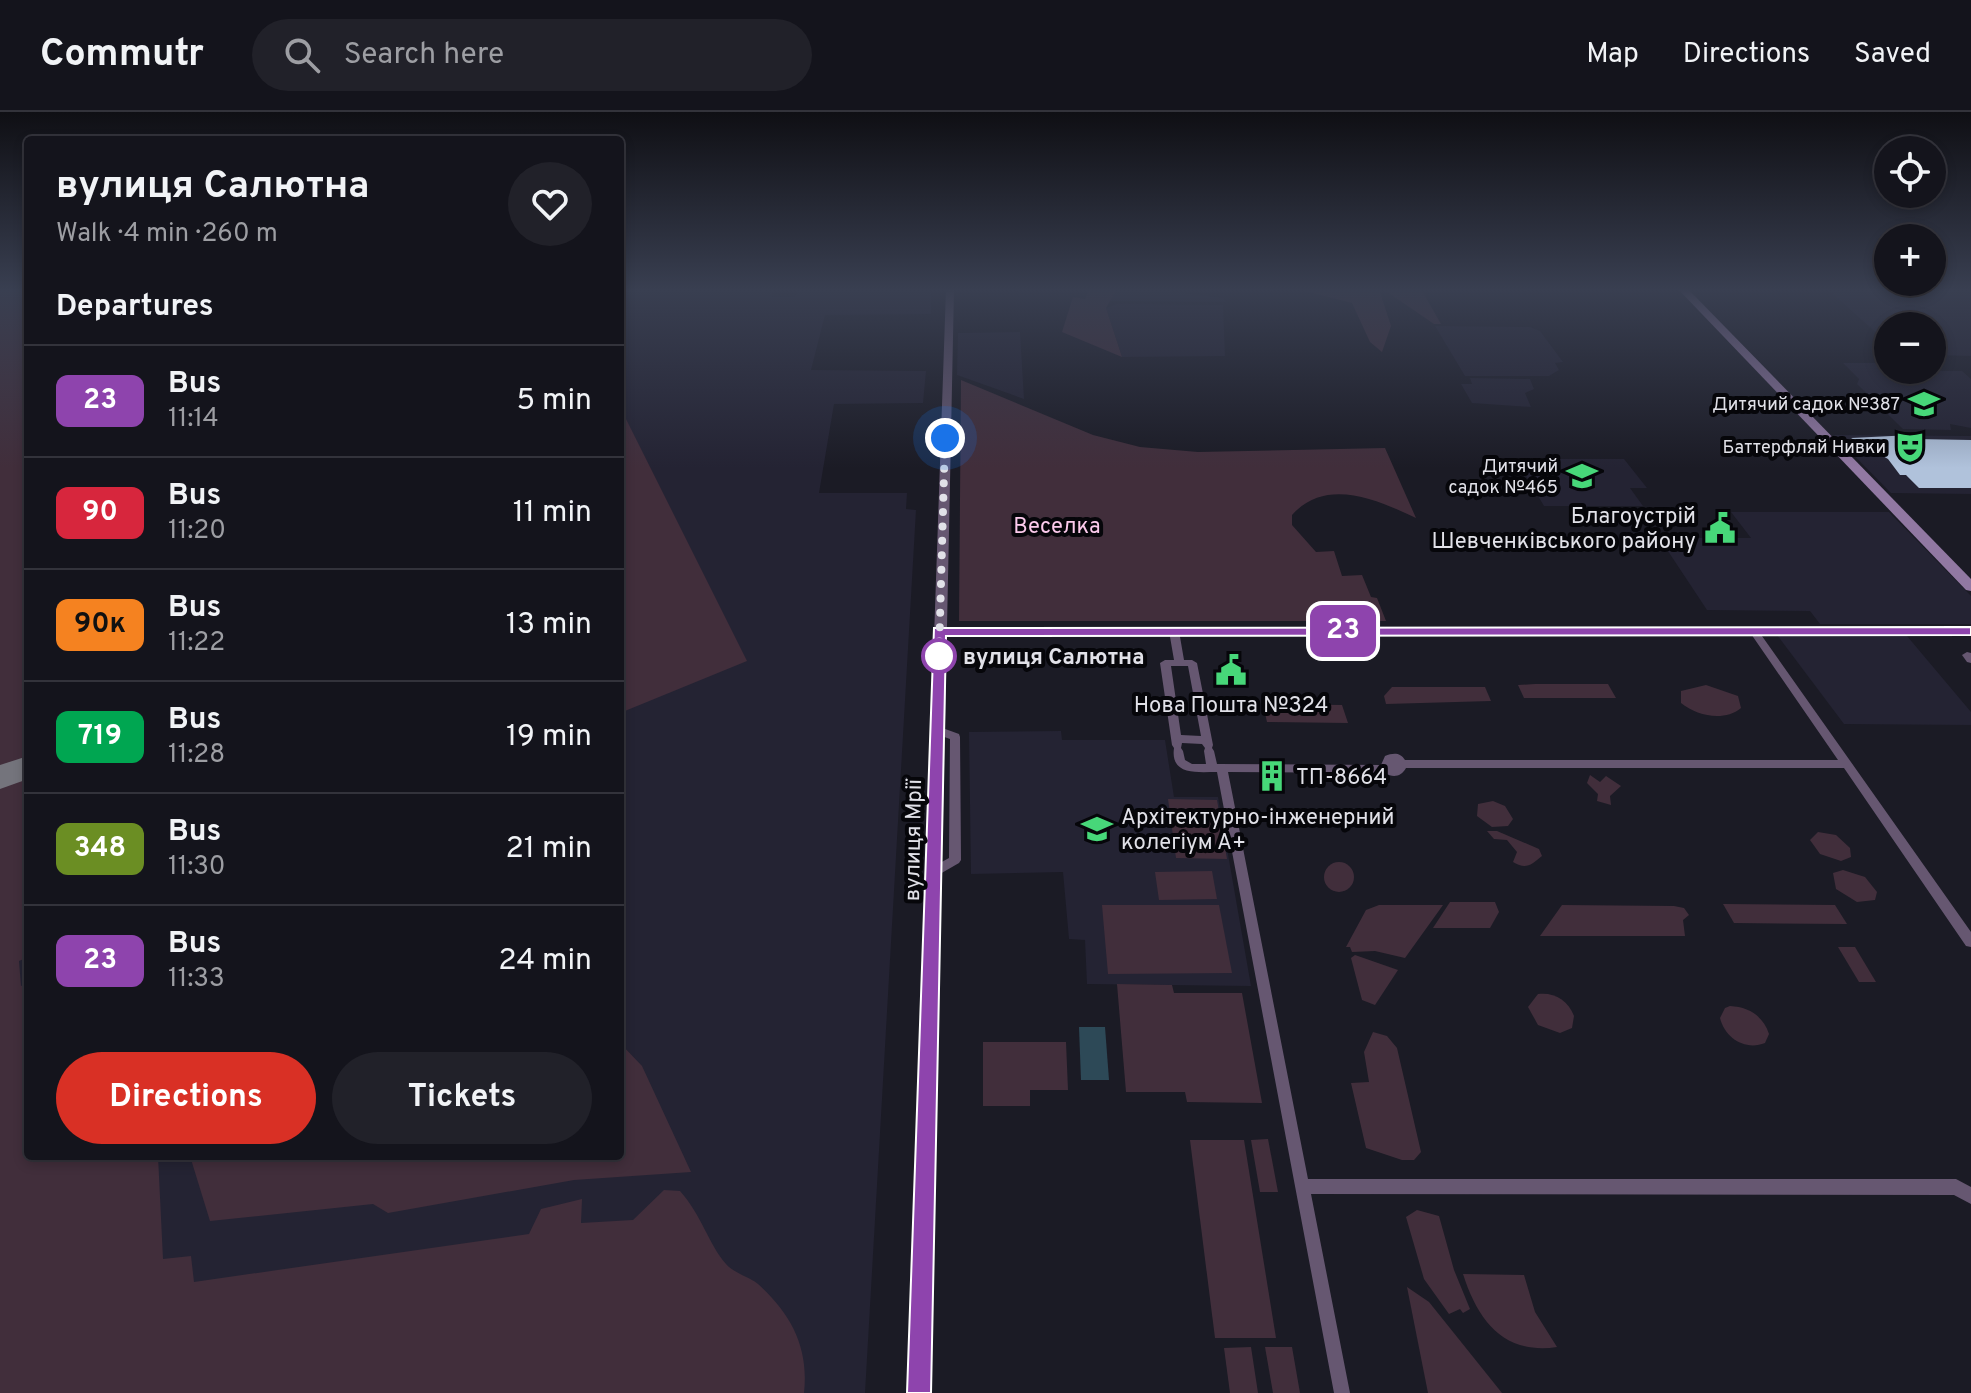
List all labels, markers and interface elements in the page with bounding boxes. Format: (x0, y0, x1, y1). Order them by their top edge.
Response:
search box (252, 19, 812, 91)
text: Commutr (40, 31, 204, 80)
icon: search (280, 33, 324, 77)
text: Search here (344, 37, 504, 74)
text: Map (1586, 37, 1639, 73)
text: Directions (1683, 37, 1810, 73)
text: Saved (1854, 37, 1931, 73)
map controls (1874, 136, 1946, 384)
button: locate (1874, 136, 1946, 208)
button: heart (508, 162, 592, 246)
text: вулиця Салютна (56, 163, 369, 212)
text: Walk · 4 min · 260 m (56, 218, 278, 251)
button: + (1874, 224, 1946, 296)
text: Departures (56, 289, 214, 326)
button: − (1874, 312, 1946, 384)
text: Bus (168, 366, 221, 403)
text: 23 (83, 383, 117, 419)
text: 5 min (516, 383, 592, 420)
school or university icon: Дитячий садок №387 (1907, 387, 1941, 421)
place label: Дитячий садок №387 (1712, 394, 1900, 417)
text: 11:14 (168, 403, 219, 436)
your location (925, 418, 965, 458)
theatre icon: Баттерфляй Нивки (1893, 430, 1927, 464)
place label: Баттерфляй Нивки (1723, 437, 1886, 460)
place label: Дитячий садок №465 (1449, 456, 1558, 500)
school or university icon: Дитячий садок №465 (1565, 459, 1599, 493)
text: Bus (168, 478, 221, 515)
text: 90 (82, 495, 118, 531)
text: 11 min (513, 495, 592, 532)
place label: Благоустрій Шевченківського району (1432, 504, 1696, 556)
public building icon: Благоустрій Шевченківського району (1703, 511, 1737, 545)
park label: Веселка (1013, 514, 1101, 541)
text: 11:20 (168, 515, 226, 548)
text: Bus (168, 590, 221, 627)
line badge: 23 (1307, 605, 1379, 657)
text: 90к (74, 607, 126, 643)
text: 13 min (506, 607, 592, 644)
text: 23 (1326, 613, 1360, 649)
text: 11:22 (168, 627, 225, 660)
marker: вулиця Салютна (922, 639, 956, 673)
place label: вулиця Салютна (963, 645, 1144, 672)
public building icon: Нова Пошта №324 (1214, 653, 1248, 687)
place label: Нова Пошта №324 (1134, 693, 1328, 720)
text: Bus (168, 702, 221, 739)
text: 719 (78, 719, 122, 755)
text: 19 min (506, 719, 592, 756)
text: 11:28 (168, 739, 225, 772)
building icon: ТП-8664 (1255, 759, 1289, 793)
place label: ТП-8664 (1296, 765, 1387, 792)
street label: вулиця Мрії (900, 778, 929, 901)
place label: Архітектурно-інженерний колегіум А+ (1121, 805, 1395, 857)
school or university icon: Архітектурно-інженерний колегіум А+ (1080, 812, 1114, 846)
text: Bus (168, 814, 221, 851)
text: 348 (74, 831, 126, 867)
text: 21 min (505, 831, 592, 868)
text: 11:30 (168, 851, 225, 884)
text: Bus (168, 926, 221, 963)
text: 23 (83, 943, 117, 979)
text: 24 min (498, 943, 592, 980)
text: 11:33 (168, 963, 225, 996)
button: Directions (56, 1052, 316, 1144)
button: Tickets (332, 1052, 592, 1144)

